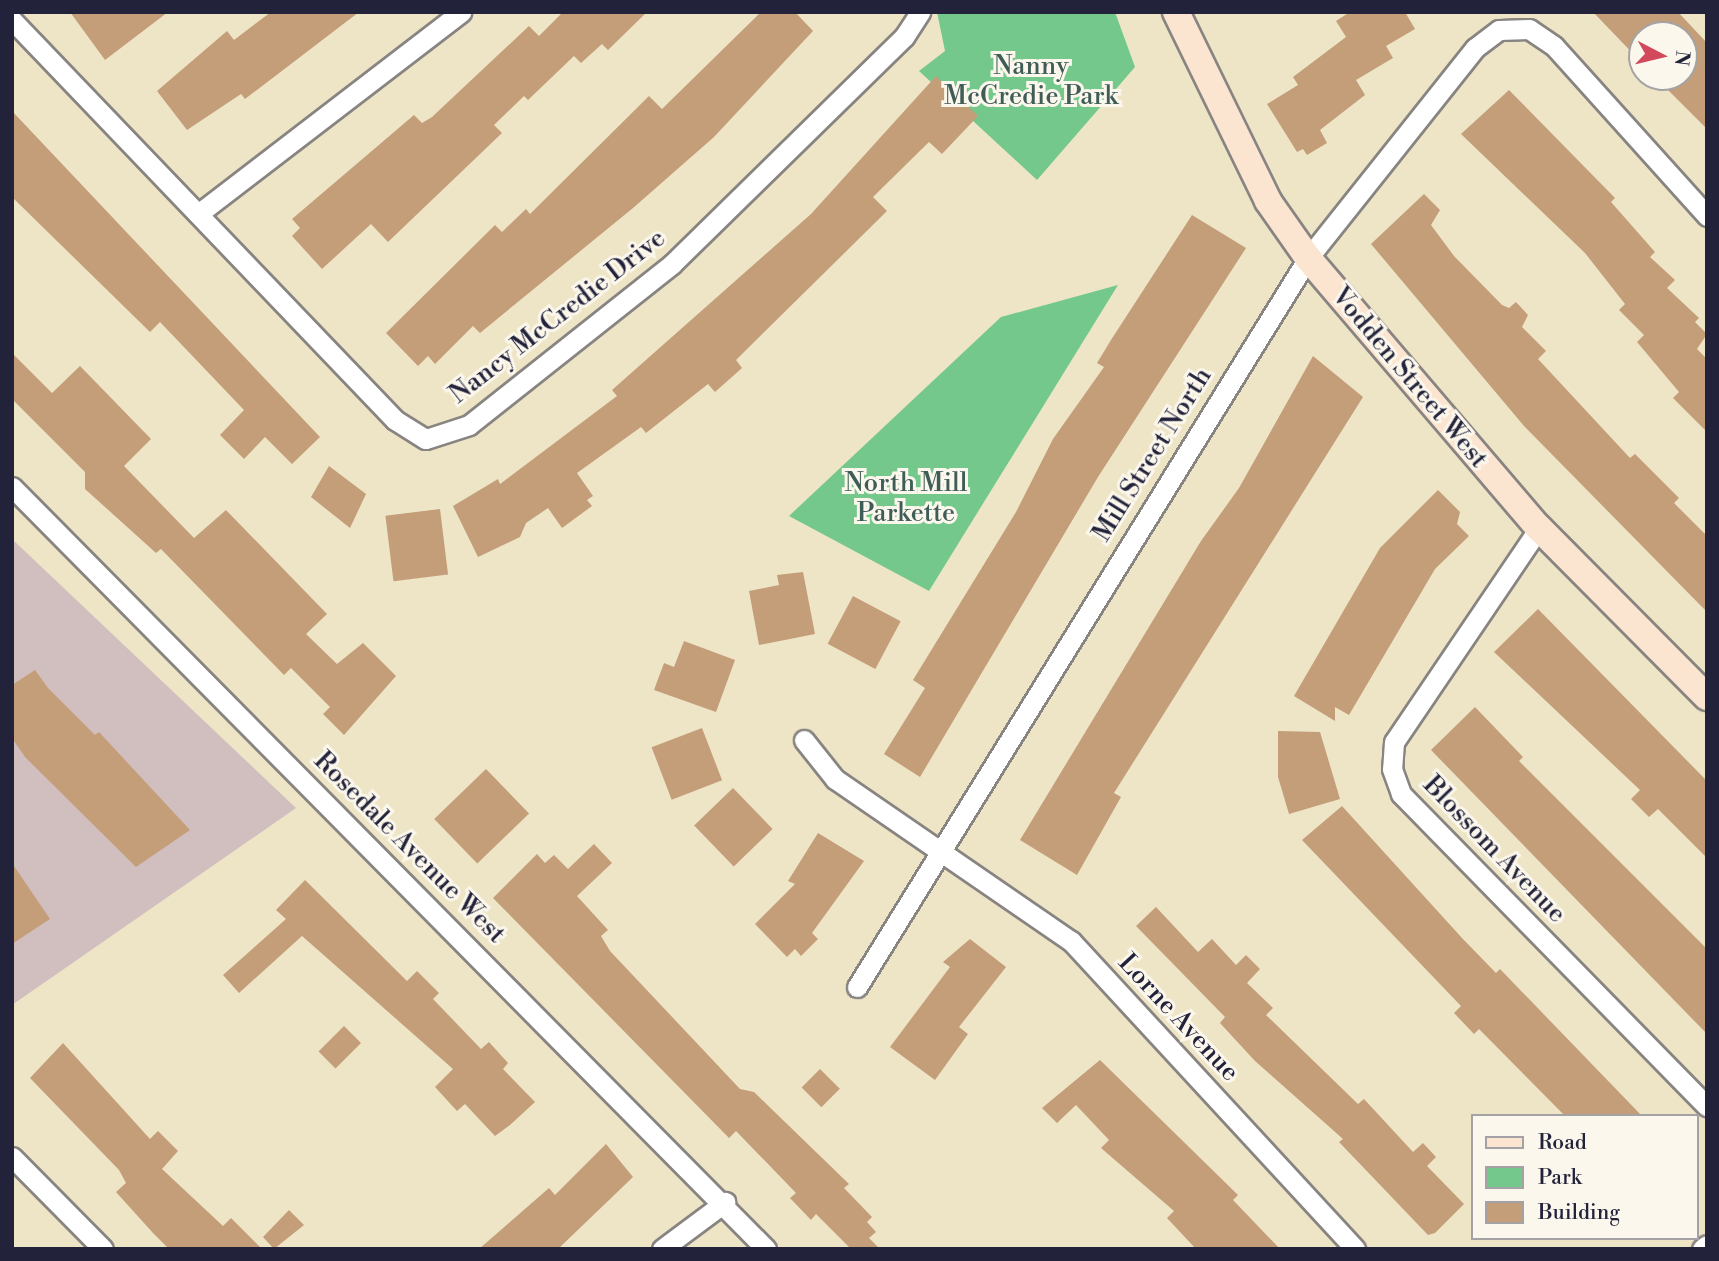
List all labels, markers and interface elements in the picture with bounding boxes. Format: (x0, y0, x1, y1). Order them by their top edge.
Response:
north arrow (1628, 21, 1698, 91)
text: N (1669, 49, 1695, 67)
park label: Nanny McCredie Park (944, 51, 1118, 112)
street label: Nancy McCredie Drive (444, 223, 672, 411)
street label: Vodden Street West (1324, 281, 1494, 475)
street label: Mill Street North (1087, 362, 1219, 548)
park label: North Mill Parkette (845, 468, 967, 530)
street label: Rosedale Avenue West (307, 746, 511, 950)
street label: Blossom Avenue (1416, 770, 1572, 930)
street label: Lorne Avenue (1111, 948, 1245, 1088)
legend (1470, 1114, 1698, 1240)
text: Road (1538, 1130, 1587, 1156)
text: Park (1538, 1165, 1582, 1191)
text: Building (1538, 1200, 1620, 1226)

